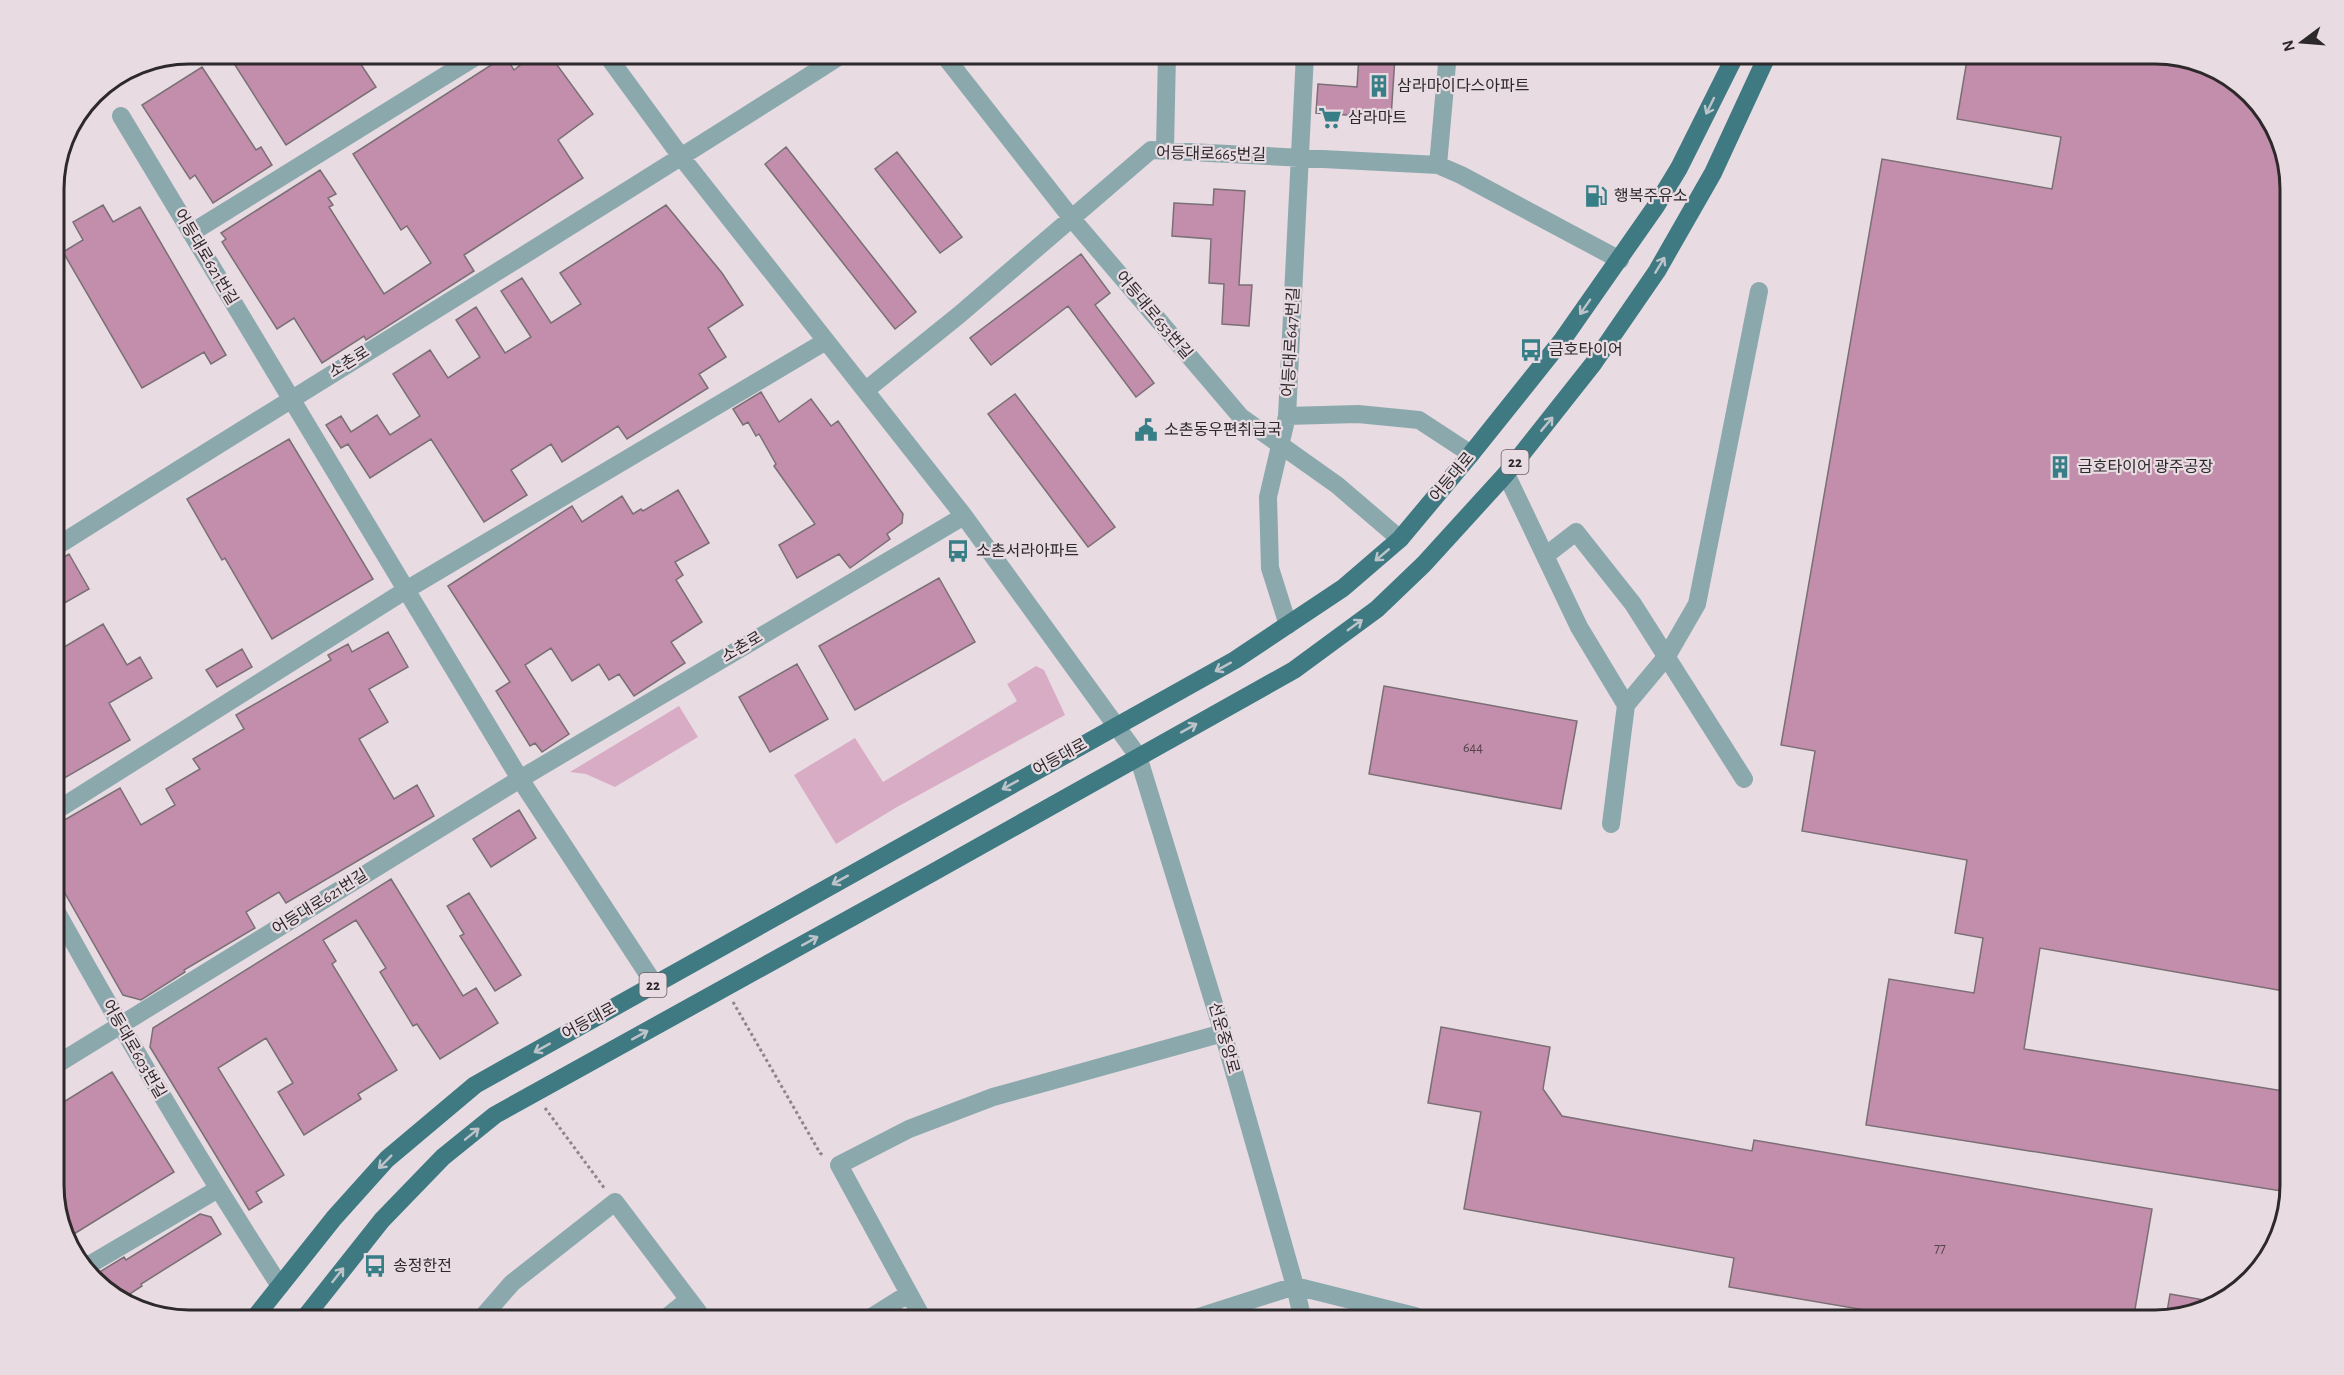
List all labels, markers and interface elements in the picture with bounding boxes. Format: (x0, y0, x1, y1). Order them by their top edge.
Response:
north arrow (2272, 12, 2332, 72)
text: N (2279, 38, 2298, 53)
building icon: 삼라마이다스아파트 (1366, 73, 1392, 99)
place label: 삼라마이다스아파트 (1397, 78, 1529, 94)
one-way arrow (1703, 97, 1715, 115)
supermarket icon: 삼라마트 (1317, 105, 1343, 131)
place label: 삼라마트 (1348, 110, 1407, 126)
street label: 어등대로665번길 (1156, 145, 1266, 163)
fuel station icon: 행복주유소 (1583, 183, 1609, 209)
place label: 행복주유소 (1614, 188, 1688, 204)
street label: 어등대로621번길 (171, 206, 241, 308)
one-way arrow (1655, 257, 1667, 274)
street label: 어등대로653번길 (1113, 268, 1195, 362)
street label: 어등대로647번길 (1280, 287, 1302, 397)
one-way arrow (1579, 299, 1591, 315)
bus stop icon: 금호타이어 (1518, 337, 1544, 363)
place label: 금호타이어 (1549, 342, 1623, 358)
street label: 소촌로 (326, 343, 372, 380)
public building icon: 소촌동우편취급국 (1133, 417, 1159, 443)
one-way arrow (1540, 417, 1554, 432)
place label: 소촌동우편취급국 (1164, 421, 1282, 438)
street label: 어등대로 (1427, 449, 1477, 505)
road number: 22 (1502, 450, 1528, 474)
building icon: 금호타이어 광주공장 (2047, 454, 2073, 480)
place label: 금호타이어 광주공장 (2078, 459, 2213, 475)
bus stop icon: 소촌서라아파트 (945, 538, 971, 564)
place label: 소촌서라아파트 (976, 543, 1079, 559)
one-way arrow (1375, 548, 1390, 562)
one-way arrow (1346, 619, 1362, 631)
street label: 소촌로 (719, 629, 765, 665)
one-way arrow (1214, 662, 1232, 673)
one-way arrow (1180, 722, 1198, 733)
street label: 어등대로 (1030, 736, 1090, 778)
house number: 644 (1463, 741, 1483, 755)
one-way arrow (1002, 779, 1019, 791)
street label: 어등대로621번길 (270, 866, 370, 938)
one-way arrow (832, 874, 849, 886)
one-way arrow (801, 935, 819, 946)
road number: 22 (640, 973, 666, 997)
street label: 어등대로603번길 (99, 997, 169, 1101)
street label: 어등대로 (559, 1000, 619, 1042)
street label: 선운중앙로 (1206, 1000, 1242, 1076)
one-way arrow (631, 1029, 648, 1041)
one-way arrow (534, 1042, 551, 1054)
one-way arrow (464, 1127, 480, 1140)
one-way arrow (378, 1155, 393, 1170)
house number: 77 (1934, 1241, 1946, 1255)
bus stop icon: 송정한전 (362, 1253, 388, 1279)
place label: 송정한전 (393, 1258, 452, 1274)
one-way arrow (332, 1267, 345, 1283)

